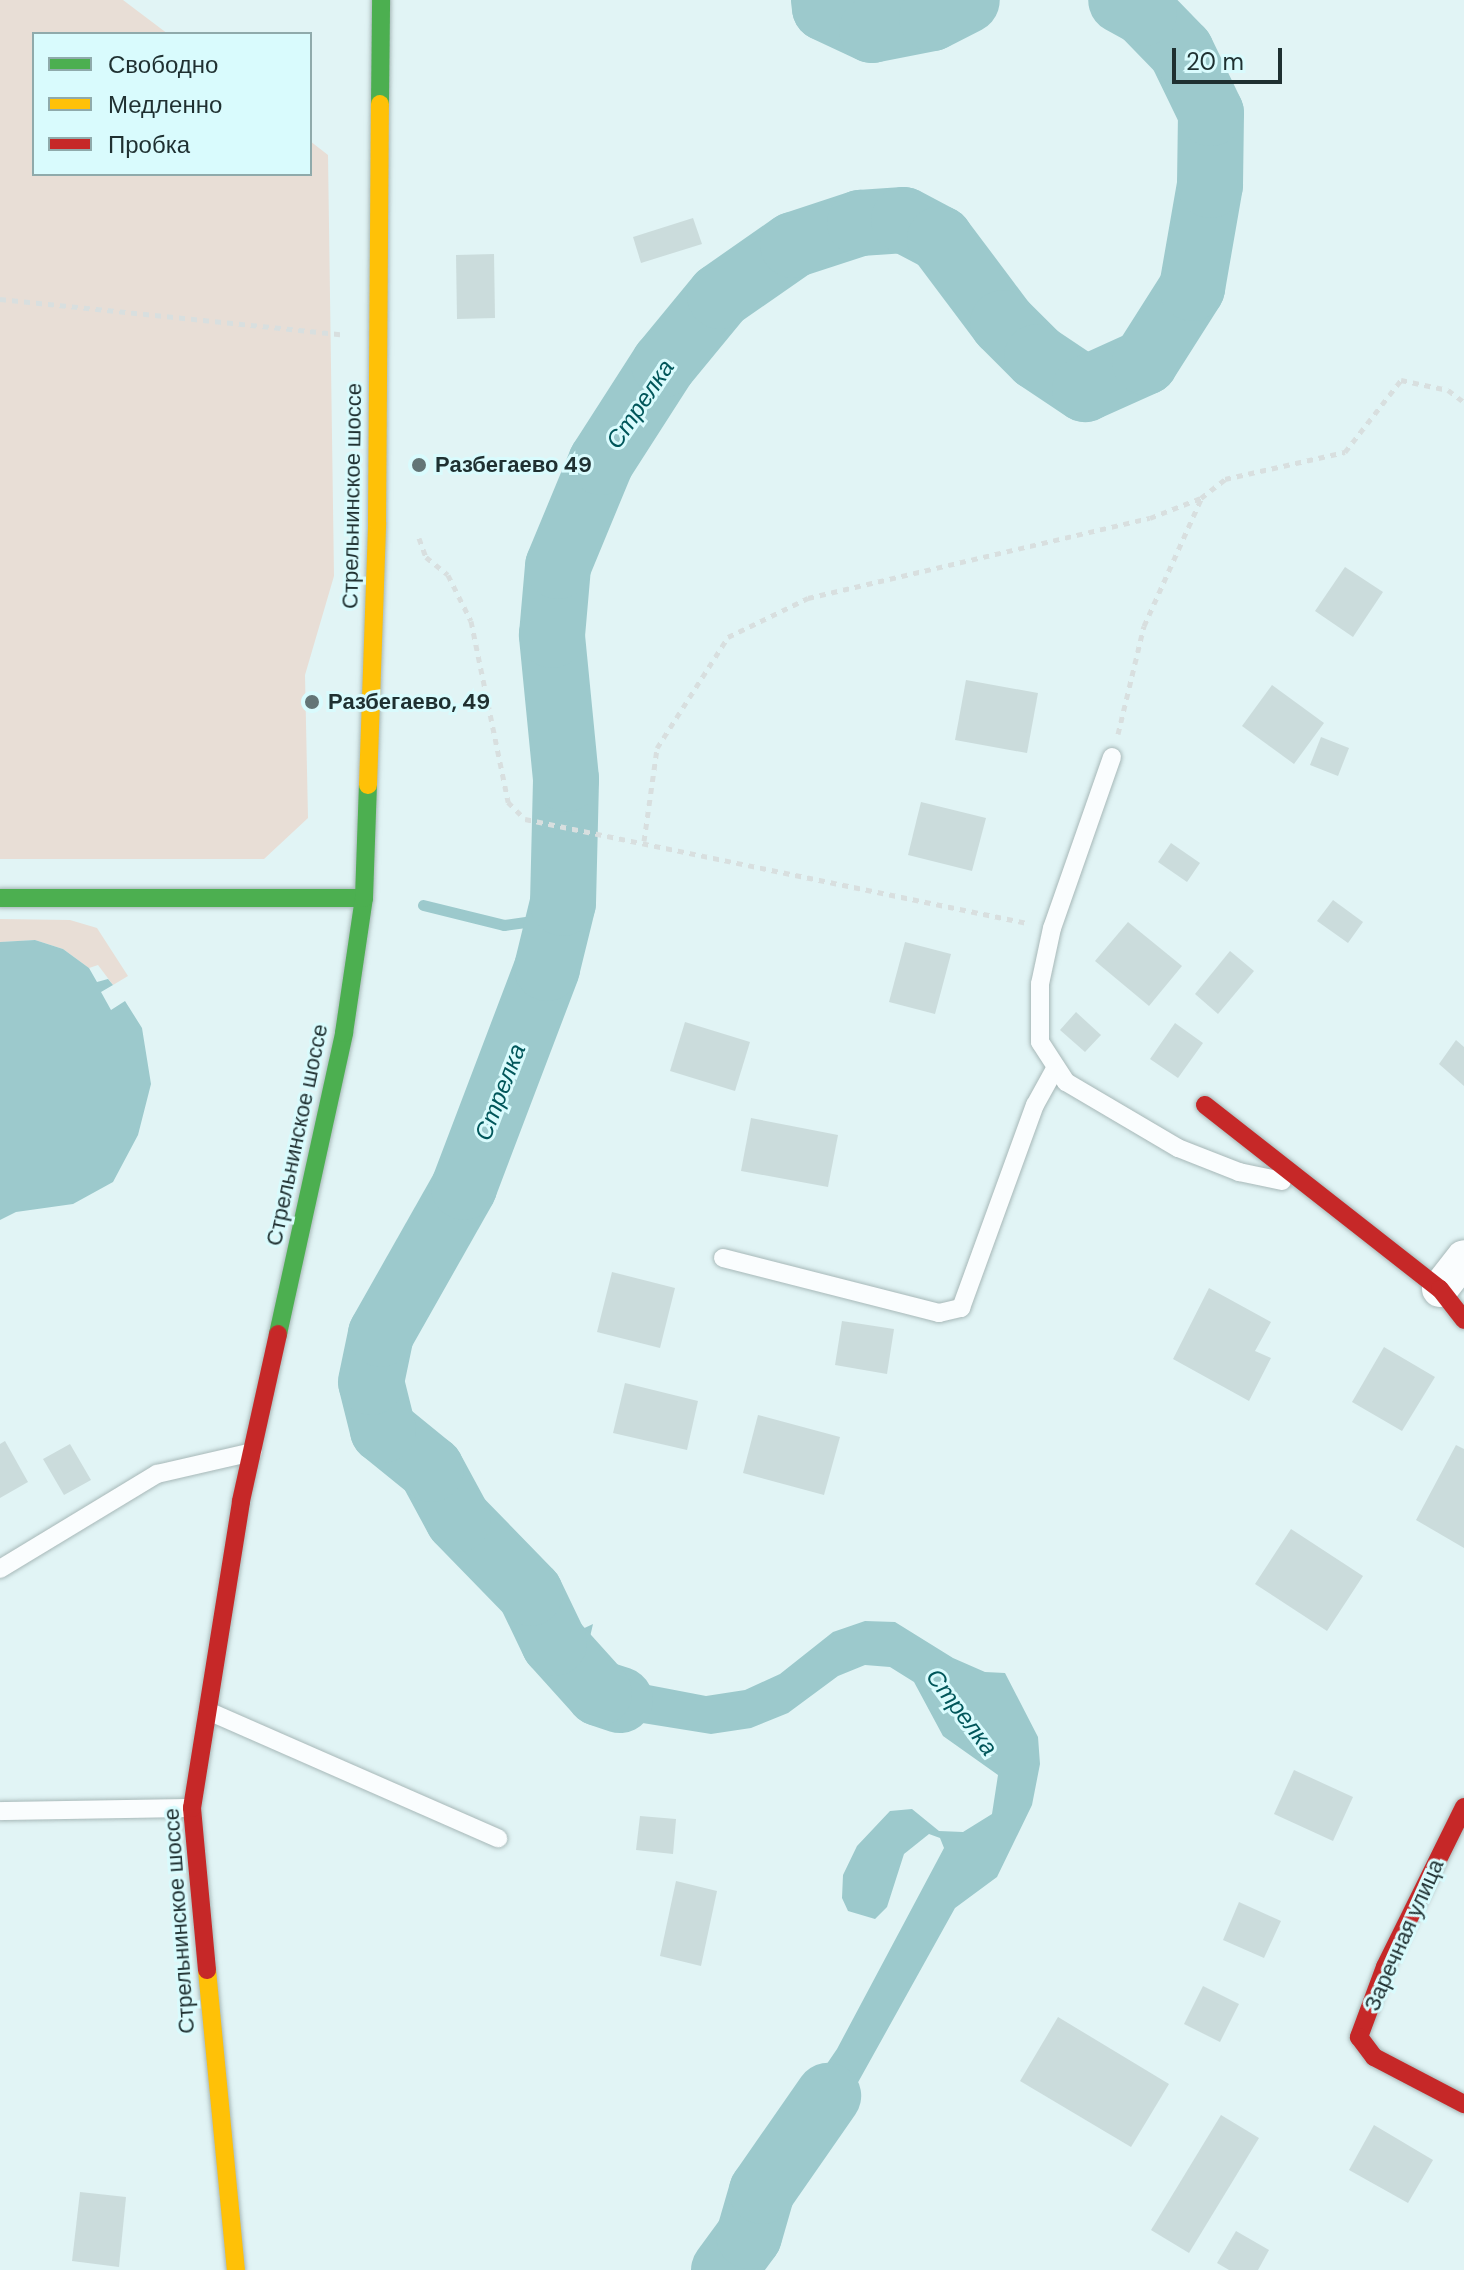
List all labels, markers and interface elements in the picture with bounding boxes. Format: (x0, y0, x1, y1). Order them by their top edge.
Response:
legend (32, 32, 312, 176)
scale bar (1176, 32, 1286, 82)
text: 20 m (1186, 46, 1244, 77)
text: Свободно (108, 49, 218, 80)
text: Медленно (108, 89, 222, 120)
text: Пробка (108, 129, 190, 160)
water label: Стрелка (600, 354, 680, 454)
street label: Стрельнинское шоссе (337, 383, 367, 609)
place label: Разбегаево 49 (435, 452, 592, 478)
marker: Разбегаево 49 (410, 456, 428, 474)
place label: Разбегаево, 49 (328, 689, 490, 715)
marker: Разбегаево, 49 (303, 693, 321, 711)
street label: Стрельнинское шоссе (261, 1022, 333, 1248)
water label: Стрелка (468, 1040, 532, 1144)
water label: Стрелка (920, 1663, 1004, 1761)
street label: Стрельнинское шоссе (158, 1807, 200, 2035)
street label: Заречная улица (1359, 1855, 1449, 2015)

